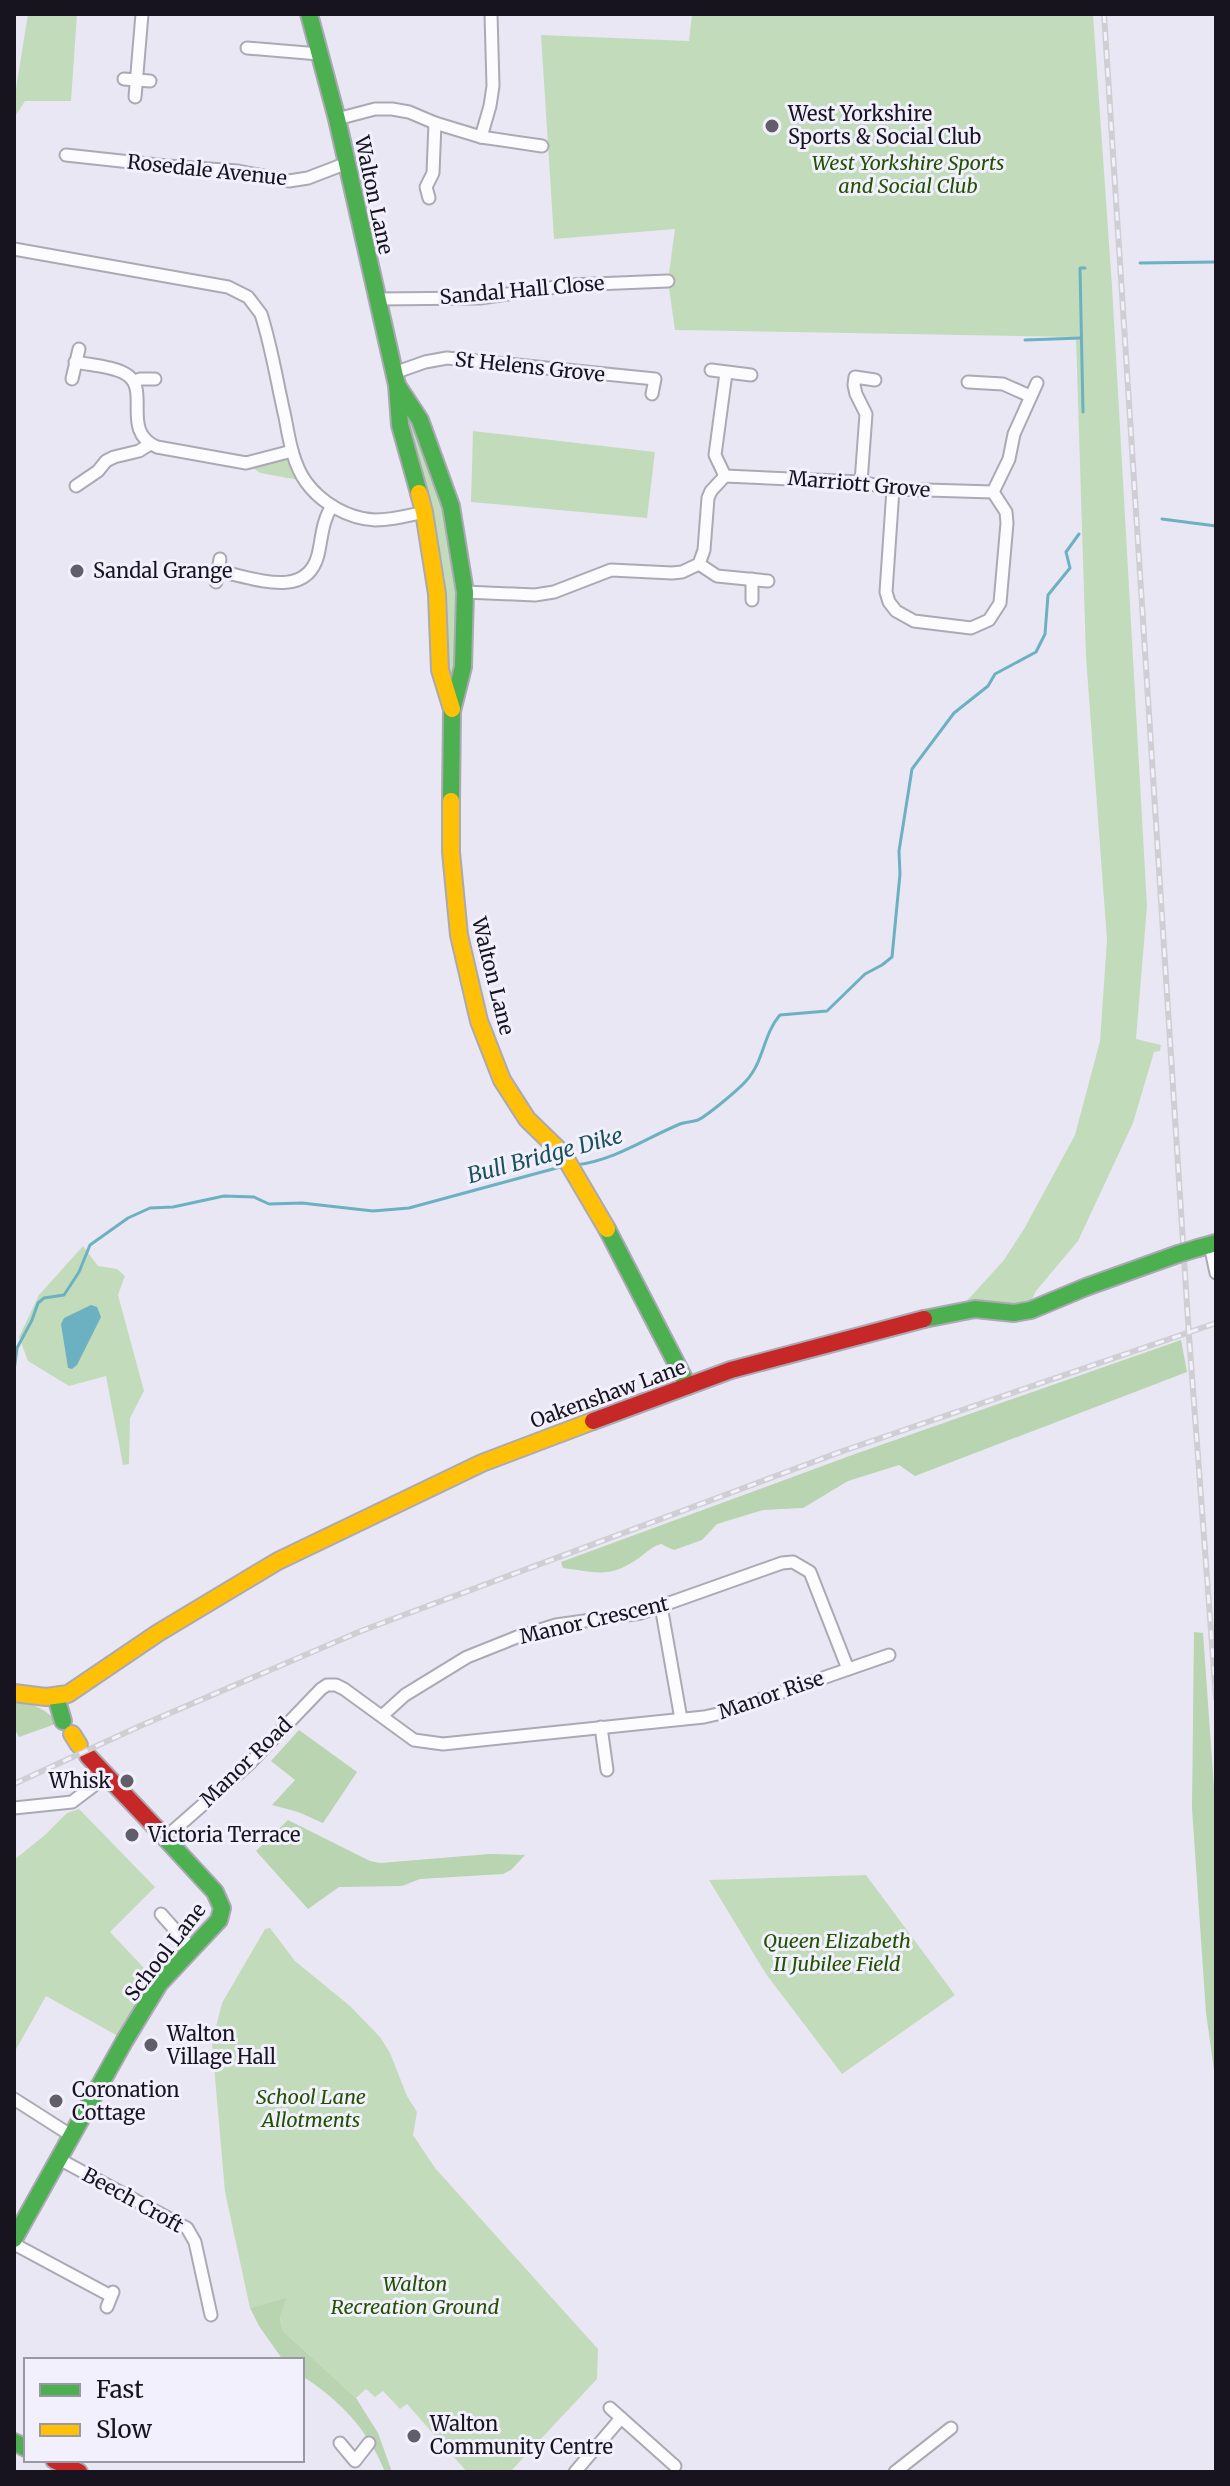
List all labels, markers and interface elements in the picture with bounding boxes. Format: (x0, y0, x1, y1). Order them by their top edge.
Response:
place label: West Yorkshire Sports & Social Club (787, 101, 981, 149)
marker: West Yorkshire Sports & Social Club (763, 117, 781, 135)
street label: Walton Lane (350, 132, 399, 256)
street label: Rosedale Avenue (126, 149, 288, 190)
park label: West Yorkshire Sports and Social Club (812, 150, 1004, 198)
street label: Sandal Hall Close (439, 270, 605, 309)
street label: St Helens Grove (454, 346, 606, 387)
street label: Marriott Grove (787, 465, 931, 502)
place label: Sandal Grange (93, 558, 232, 583)
marker: Sandal Grange (68, 562, 86, 580)
street label: Walton Lane (467, 913, 520, 1037)
water label: Bull Bridge Dike (464, 1121, 626, 1189)
street label: Oakenshaw Lane (527, 1354, 689, 1433)
street label: Manor Crescent (517, 1590, 671, 1649)
street label: Manor Rise (715, 1665, 827, 1724)
street label: Manor Road (195, 1712, 297, 1811)
place label: Whisk (48, 1768, 111, 1793)
marker: Whisk (118, 1772, 136, 1790)
place label: Victoria Terrace (147, 1822, 300, 1847)
marker: Victoria Terrace (123, 1826, 141, 1844)
street label: School Lane (119, 1898, 211, 2006)
park label: Queen Elizabeth II Jubilee Field (763, 1928, 911, 1976)
place label: Walton Village Hall (166, 2021, 276, 2069)
marker: Walton Village Hall (142, 2036, 160, 2054)
place label: Coronation Cottage (72, 2077, 180, 2125)
park label: School Lane Allotments (256, 2084, 366, 2132)
marker: Coronation Cottage (47, 2092, 65, 2110)
street label: Beech Croft (78, 2162, 188, 2238)
park label: Walton Recreation Ground (331, 2271, 500, 2319)
legend (24, 2358, 304, 2462)
text: Fast (96, 2374, 144, 2405)
place label: Walton Community Centre (429, 2411, 613, 2459)
text: Slow (96, 2414, 152, 2445)
marker: Walton Community Centre (405, 2427, 423, 2445)

